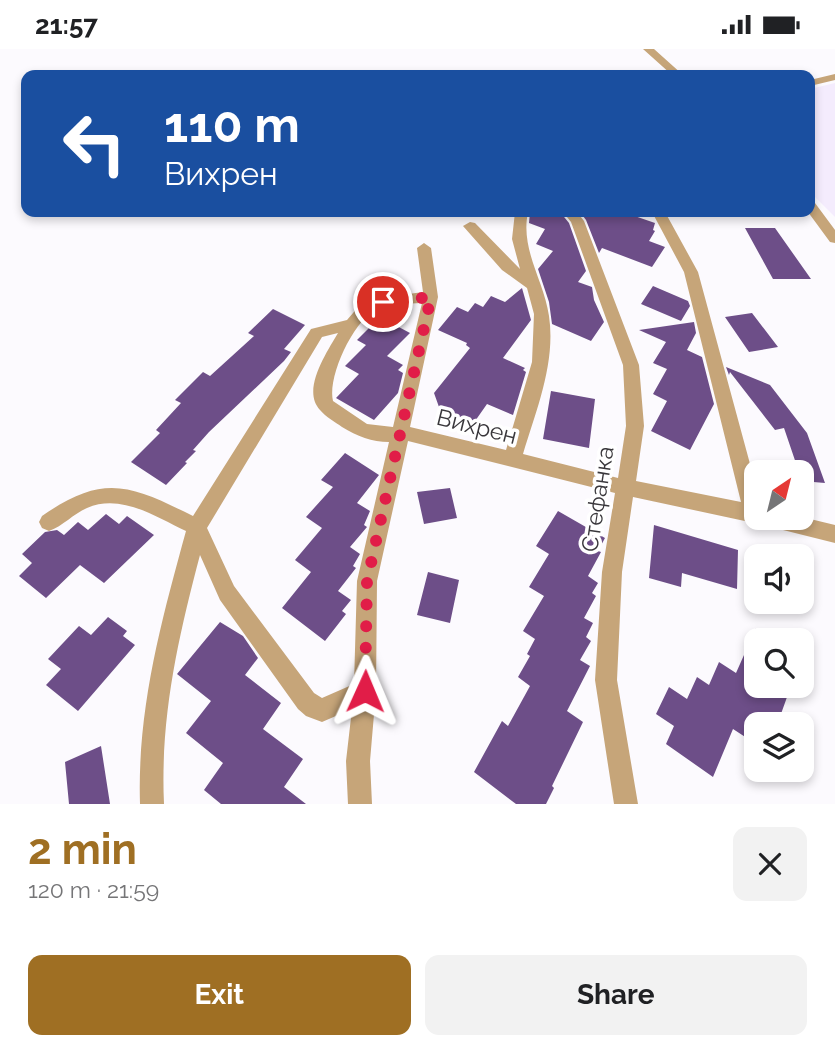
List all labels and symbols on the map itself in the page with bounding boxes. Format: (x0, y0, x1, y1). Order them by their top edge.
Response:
pin (353, 272, 413, 332)
street label: Вихрен (434, 403, 520, 449)
street label: Стефанка (575, 444, 619, 554)
north arrow (744, 460, 814, 530)
position arrow (328, 654, 402, 728)

